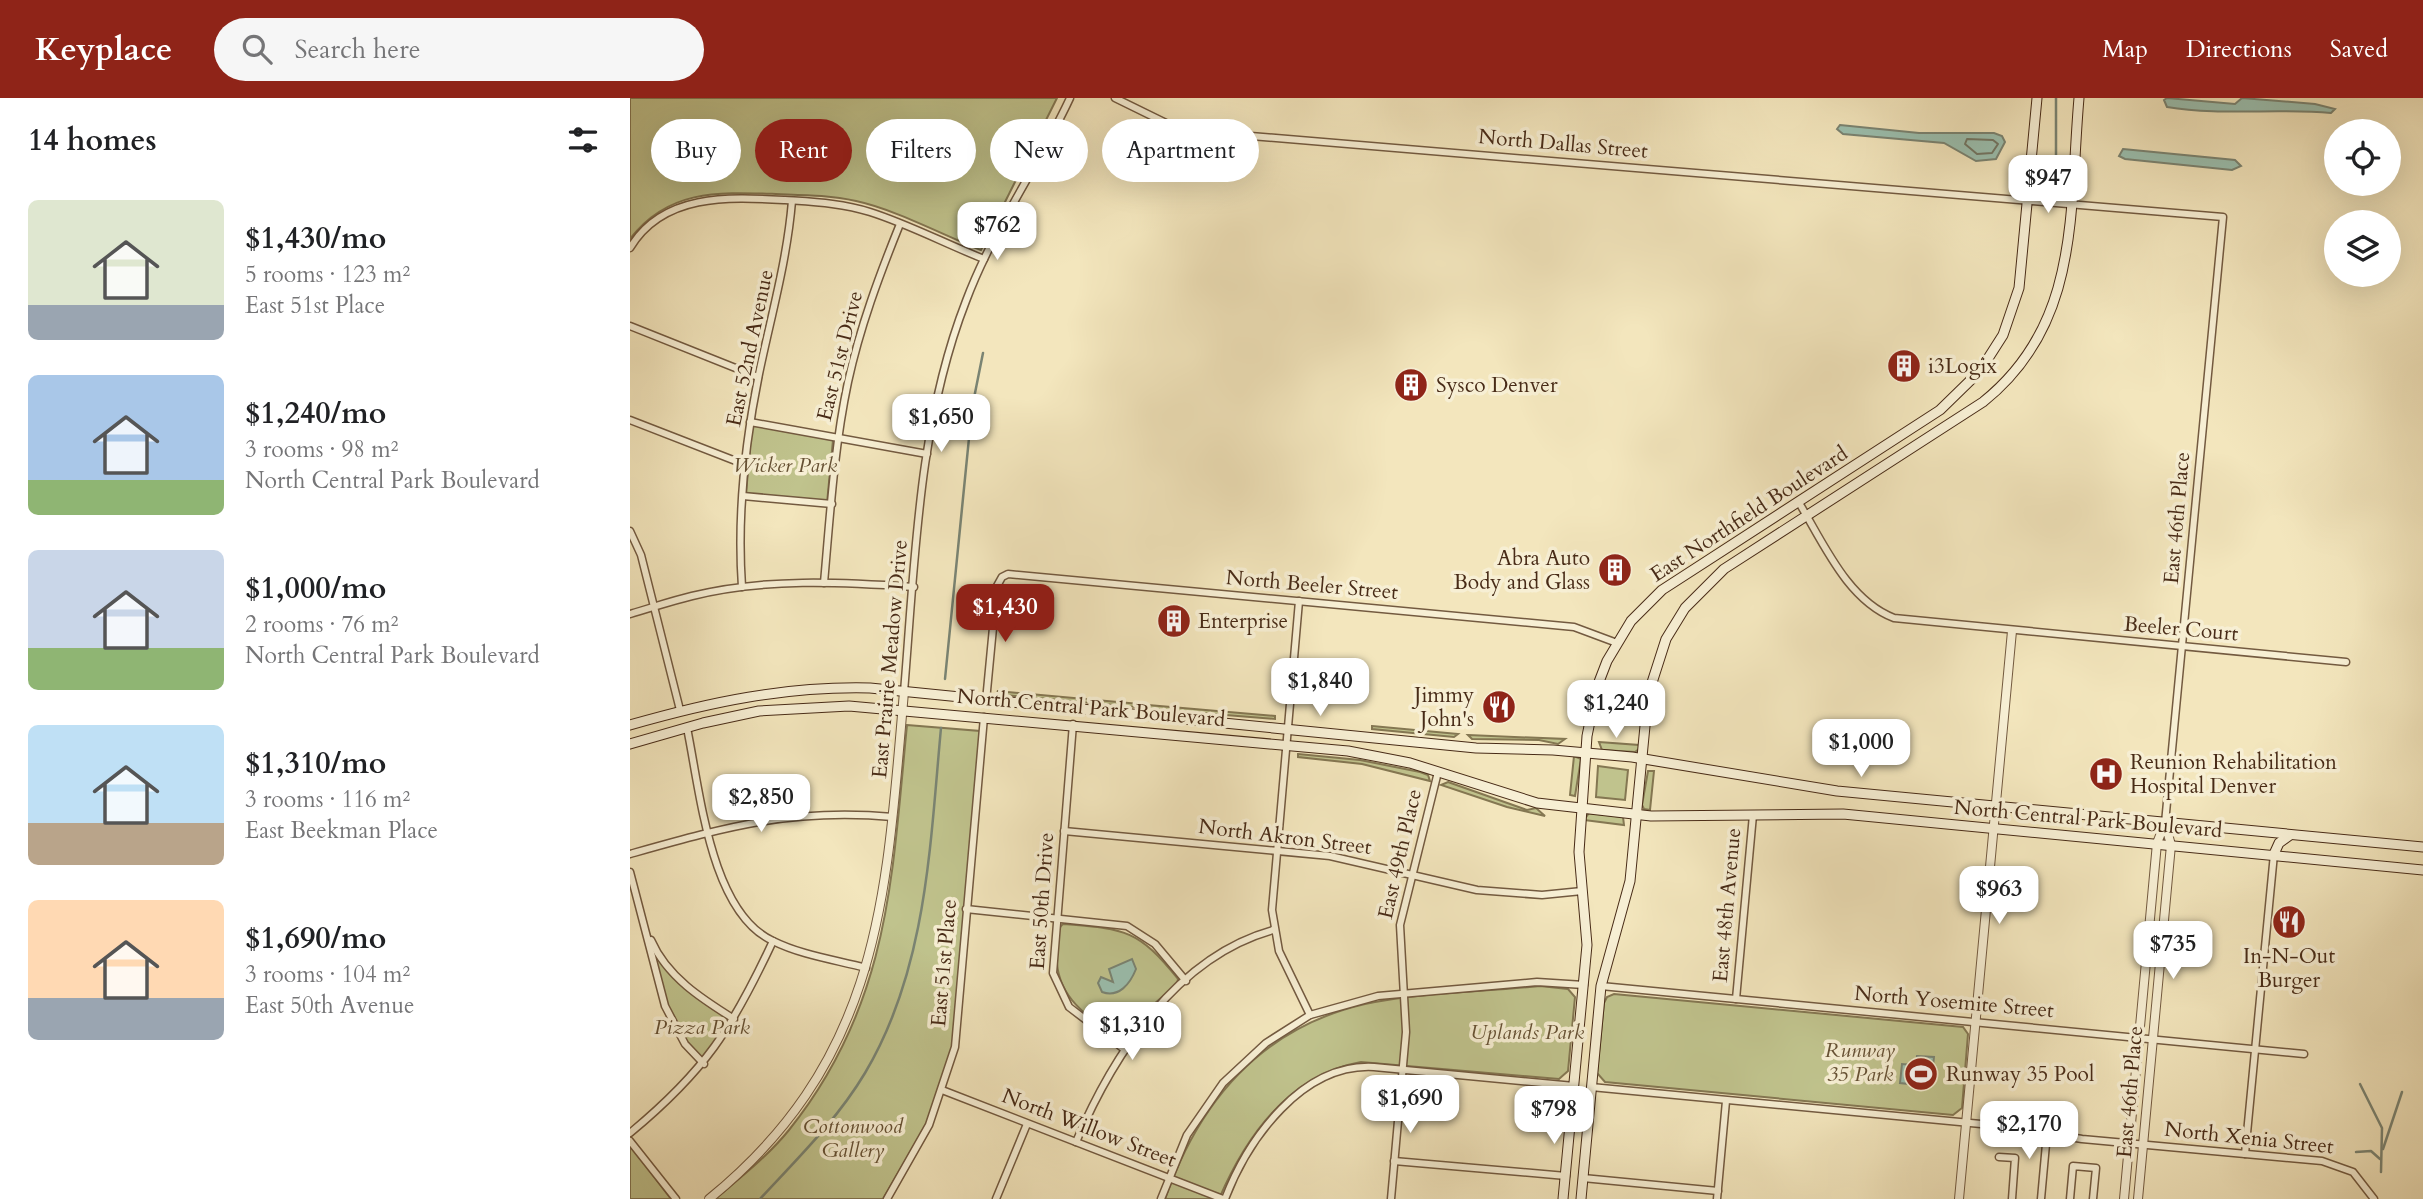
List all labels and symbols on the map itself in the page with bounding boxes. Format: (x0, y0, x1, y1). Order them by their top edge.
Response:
street label: North Dallas Street (1477, 122, 1649, 166)
pin: $947 (2007, 156, 2089, 215)
pin: $762 (956, 202, 1038, 262)
street label: East 52nd Avenue (719, 267, 781, 429)
street label: East 51st Drive (810, 288, 870, 424)
building icon: i3Logix (1885, 347, 1923, 385)
place label: i3Logix (1928, 352, 1997, 381)
building icon: Sysco Denver (1392, 366, 1430, 404)
place label: Sysco Denver (1436, 371, 1558, 400)
pin: $1,650 (884, 394, 998, 454)
street label: East Northfield Boulevard (1644, 439, 1854, 589)
park label: Wicker Park (733, 451, 838, 480)
street label: East 46th Place (2157, 451, 2197, 585)
street label: East Prairie Meadow Drive (865, 539, 915, 779)
place label: Abra Auto Body and Glass (1454, 544, 1590, 597)
building icon: Abra Auto Body and Glass (1596, 551, 1634, 589)
street label: North Beeler Street (1225, 563, 1400, 607)
pin: $1,430 (948, 584, 1062, 644)
building icon: Enterprise (1155, 602, 1193, 640)
place label: Enterprise (1198, 607, 1288, 636)
street label: Beeler Court (2123, 610, 2240, 648)
pin: $1,840 (1263, 658, 1377, 718)
pin: $1,240 (1559, 680, 1673, 740)
place label: Jimmy John's (1411, 681, 1474, 734)
street label: North Central Park Boulevard (956, 682, 1226, 734)
restaurant icon: Jimmy John's (1480, 688, 1518, 726)
pin: $1,000 (1804, 720, 1918, 779)
place label: Reunion Rehabilitation Hospital Denver (2130, 748, 2337, 801)
hospital icon: Reunion Rehabilitation Hospital Denver (2087, 755, 2125, 793)
pin: $2,850 (704, 774, 818, 834)
street label: East 49th Place (1371, 786, 1429, 922)
street label: North Central Park Boulevard (1953, 793, 2223, 845)
street label: North Akron Street (1197, 812, 1373, 862)
street label: East 48th Avenue (1706, 827, 1748, 983)
street label: East 50th Drive (1023, 831, 1061, 971)
pin: $963 (1958, 866, 2040, 926)
street label: East 51st Place (924, 898, 964, 1028)
restaurant icon: In-N-Out Burger (2270, 903, 2308, 941)
pin: $735 (2132, 922, 2214, 981)
place label: In-N-Out Burger (2243, 942, 2335, 995)
street label: North Yosemite Street (1853, 979, 2055, 1025)
pin: $1,310 (1075, 1002, 1189, 1062)
park label: Pizza Park (654, 1013, 751, 1042)
park label: Uplands Park (1470, 1018, 1585, 1047)
street label: East 46th Place (2110, 1025, 2150, 1159)
park label: Runway 35 Park (1825, 1036, 1895, 1089)
sports icon: Runway 35 Pool (1902, 1055, 1940, 1093)
place label: Runway 35 Pool (1946, 1060, 2094, 1089)
pin: $1,690 (1353, 1076, 1467, 1135)
street label: North Willow Street (998, 1081, 1181, 1175)
pin: $798 (1513, 1086, 1595, 1146)
pin: $2,170 (1972, 1102, 2086, 1161)
park label: Cottonwood Gallery (803, 1112, 904, 1165)
street label: North Xenia Street (2163, 1115, 2335, 1161)

